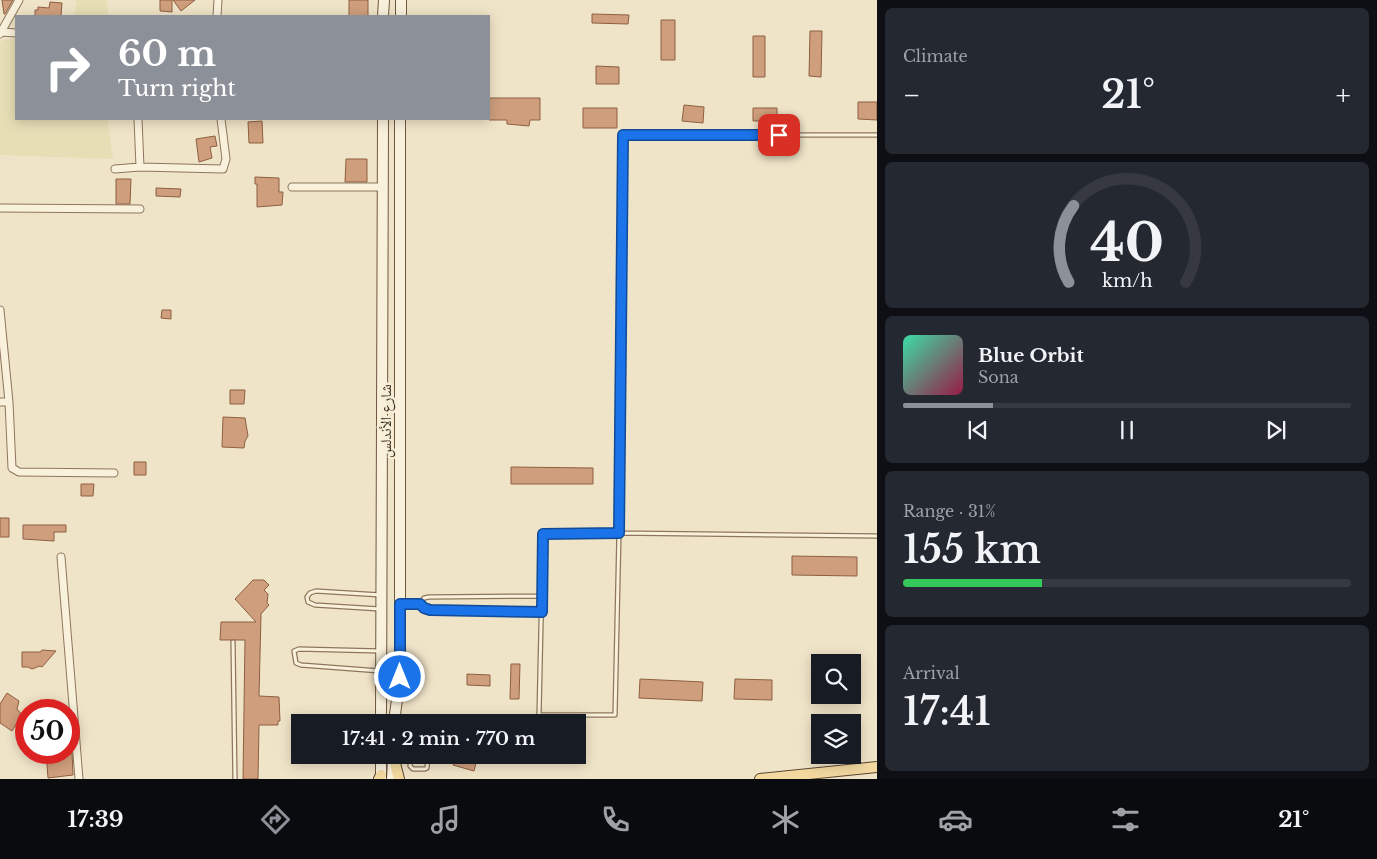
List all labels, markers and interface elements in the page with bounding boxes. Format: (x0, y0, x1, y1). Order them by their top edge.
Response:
text: 60 m (118, 32, 216, 75)
icon: right (35, 35, 100, 100)
text: Climate (903, 46, 968, 66)
text: 21° (1101, 71, 1155, 118)
text: Turn right (118, 75, 236, 102)
text: − (903, 78, 921, 113)
text: + (1336, 78, 1351, 113)
pin (758, 114, 800, 156)
icon: arrive (765, 121, 793, 149)
text: 40 (1090, 211, 1164, 275)
text: km/h (1102, 270, 1152, 292)
text: Blue Orbit (978, 344, 1084, 367)
text: Sona (978, 367, 1019, 387)
street label: شارع الأندلس (376, 384, 396, 458)
icon: previous (964, 416, 992, 444)
icon: pause (1113, 416, 1141, 444)
icon: next (1262, 416, 1290, 444)
text: Range · 31% (903, 501, 996, 521)
text: 155 km (903, 526, 1041, 573)
position arrow (373, 650, 425, 702)
map controls (811, 654, 861, 764)
button: search (811, 654, 861, 704)
text: Arrival (903, 663, 960, 683)
text: 17:41 (903, 688, 991, 735)
speed limit sign: 50 (15, 699, 80, 764)
button: layers (811, 714, 861, 764)
text: 17:41 · 2 min · 770 m (342, 727, 535, 750)
icon: directions (258, 802, 293, 837)
icon: music (428, 802, 463, 837)
icon: phone (598, 802, 633, 837)
icon: climate (768, 802, 803, 837)
icon: car (938, 802, 973, 837)
icon: filters (1108, 802, 1143, 837)
text: 17:39 (67, 806, 124, 833)
text: 21° (1278, 806, 1309, 833)

